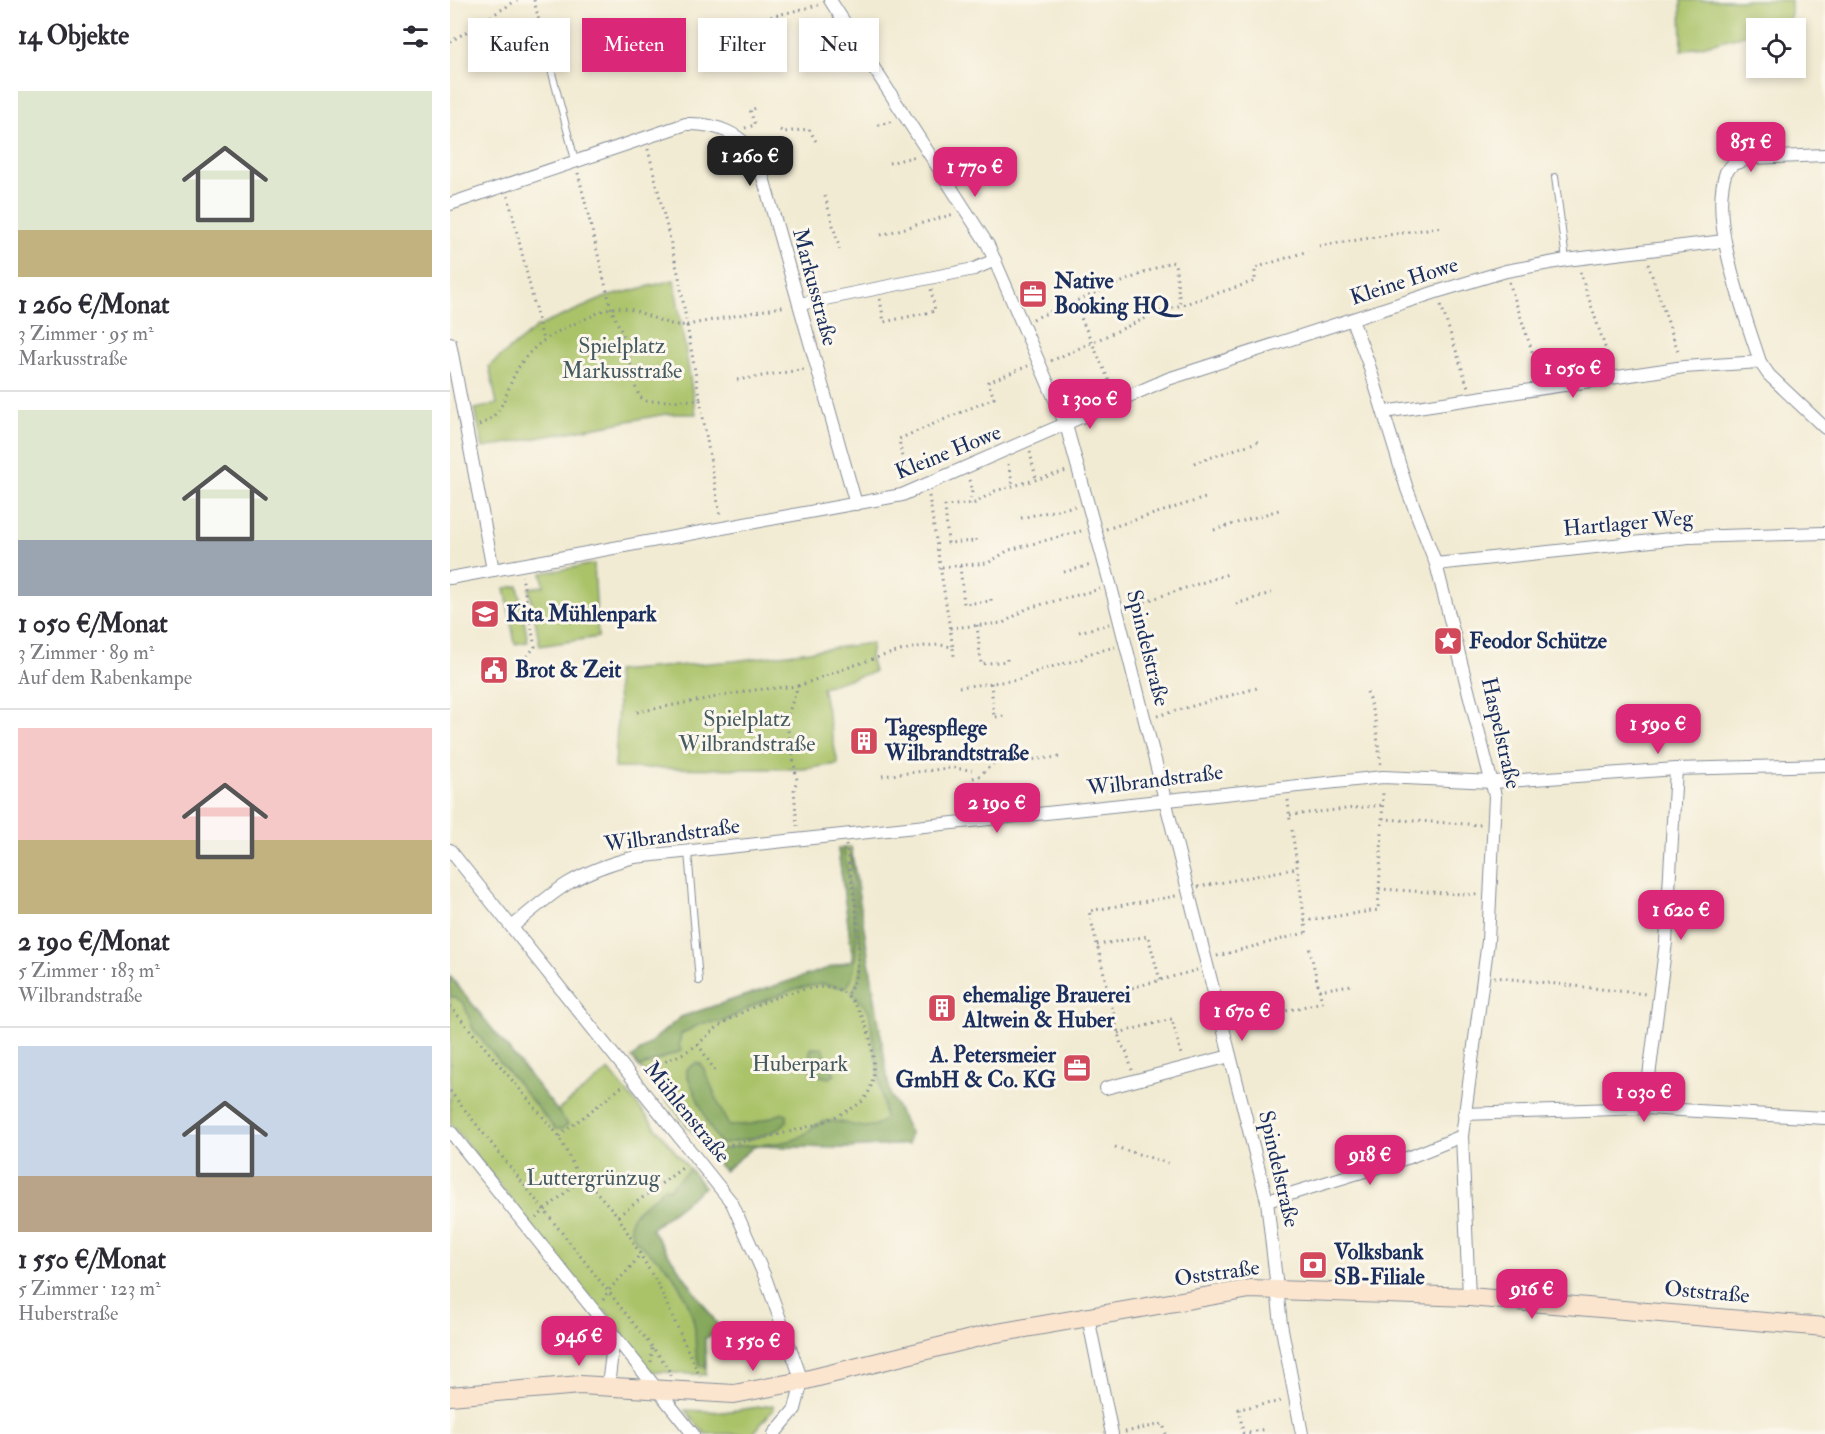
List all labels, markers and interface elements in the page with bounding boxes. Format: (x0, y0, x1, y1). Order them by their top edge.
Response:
chip: Kaufen (468, 18, 570, 72)
chip: Mieten (582, 18, 686, 72)
chip: Filter (698, 18, 787, 72)
chip: Neu (799, 18, 879, 72)
map controls (1746, 18, 1806, 78)
button: locate (1746, 18, 1806, 78)
text: 14 Objekte (18, 20, 129, 52)
icon: filters (399, 20, 432, 53)
pin: 851 € (1709, 122, 1793, 173)
text: 851 € (1730, 129, 1772, 154)
icon: home (171, 130, 279, 238)
pin: 1 260 € (695, 136, 805, 187)
text: 1 260 € (721, 143, 779, 168)
pin: 1 770 € (920, 147, 1030, 198)
text: 1 770 € (947, 154, 1003, 179)
street label: Markusstraße (786, 225, 844, 349)
street label: Kleine Howe (1346, 250, 1462, 312)
place label: Native Booking HQ (1053, 267, 1184, 321)
office icon: Native Booking HQ (1017, 278, 1049, 310)
text: 1 260 €/Monat (18, 289, 170, 321)
text: 3 Zimmer · 95 m² (18, 321, 154, 346)
park label: Spielplatz Markusstraße (562, 332, 682, 385)
text: Markusstraße (18, 346, 128, 371)
pin: 1 050 € (1518, 348, 1628, 399)
text: 1 050 € (1545, 355, 1601, 380)
pin: 1 300 € (1035, 379, 1145, 430)
text: 1 300 € (1062, 386, 1118, 411)
street label: Kleine Howe (891, 418, 1005, 486)
icon: home (171, 449, 279, 557)
street label: Hartlager Weg (1562, 503, 1695, 543)
street label: Spindelstraße (1119, 587, 1176, 709)
school or university icon: Kita Mühlenpark (469, 598, 501, 630)
place label: Kita Mühlenpark (506, 600, 657, 629)
text: 1 050 €/Monat (18, 608, 168, 640)
place icon: Feodor Schütze (1432, 625, 1464, 657)
place label: Feodor Schütze (1469, 627, 1608, 655)
text: 3 Zimmer · 89 m² (18, 640, 154, 665)
public building icon: Brot & Zeit (478, 654, 510, 686)
place label: Brot & Zeit (515, 656, 622, 684)
text: Auf dem Rabenkampe (18, 665, 192, 690)
street label: Haspelstraße (1474, 675, 1527, 792)
pin: 1 590 € (1603, 704, 1713, 755)
park label: Spielplatz Wilbrandstraße (678, 705, 815, 758)
text: 1 590 € (1630, 711, 1686, 736)
place label: Tagespflege Wilbrandtstraße (884, 714, 1030, 767)
building icon: Tagespflege Wilbrandtstraße (848, 725, 880, 757)
street label: Wilbrandstraße (1084, 758, 1225, 802)
icon: home (171, 767, 279, 875)
pin: 2 190 € (942, 783, 1052, 834)
text: 2 190 € (968, 790, 1026, 815)
street label: Wilbrandstraße (601, 812, 742, 859)
pin: 1 620 € (1626, 890, 1736, 941)
text: 1 620 € (1652, 897, 1710, 922)
text: 2 190 €/Monat (18, 926, 170, 958)
text: 5 Zimmer · 183 m² (18, 958, 160, 983)
place label: ehemalige Brauerei Altwein & Huber (962, 981, 1131, 1034)
text: Wilbrandstraße (18, 983, 142, 1008)
pin: 1 670 € (1187, 991, 1297, 1042)
building icon: ehemalige Brauerei Altwein & Huber (926, 992, 958, 1024)
text: 1 670 € (1214, 998, 1270, 1023)
place label: A. Petersmeier GmbH & Co. KG (896, 1041, 1057, 1094)
park label: Huberpark (752, 1050, 849, 1079)
office icon: A. Petersmeier GmbH & Co. KG (1061, 1052, 1093, 1084)
street label: Mühlenstraße (637, 1055, 737, 1169)
pin: 1 030 € (1589, 1072, 1699, 1123)
text: 1 030 € (1616, 1079, 1672, 1104)
icon: home (171, 1085, 279, 1193)
street label: Spindelstraße (1251, 1108, 1306, 1230)
pin: 918 € (1328, 1135, 1412, 1186)
text: 918 € (1349, 1142, 1391, 1167)
park label: Luttergrünzug (526, 1164, 661, 1192)
place label: Volksbank SB-Filiale (1333, 1238, 1426, 1291)
text: 1 550 €/Monat (18, 1244, 166, 1276)
bank icon: Volksbank SB-Filiale (1297, 1249, 1329, 1281)
street label: Oststraße (1173, 1253, 1261, 1293)
pin: 916 € (1490, 1269, 1574, 1320)
street label: Oststraße (1663, 1274, 1751, 1310)
text: 5 Zimmer · 123 m² (18, 1276, 161, 1301)
text: 916 € (1510, 1276, 1554, 1301)
text: Huberstraße (18, 1301, 118, 1326)
pin: 946 € (537, 1316, 621, 1367)
pin: 1 550 € (698, 1321, 808, 1372)
text: 946 € (555, 1323, 603, 1348)
text: 1 550 € (726, 1328, 780, 1353)

